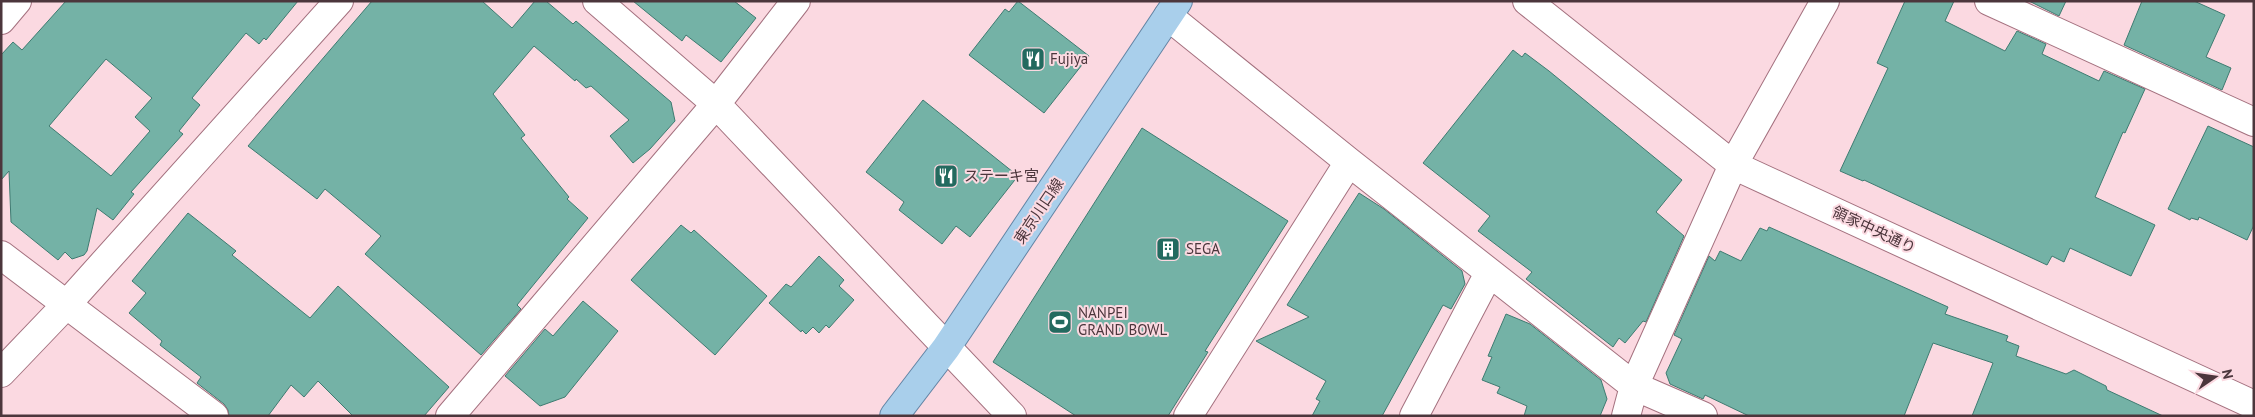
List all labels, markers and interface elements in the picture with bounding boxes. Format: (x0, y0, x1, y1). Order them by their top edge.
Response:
restaurant icon: Fujiya (1020, 46, 1046, 72)
place label: Fujiya (1050, 49, 1088, 68)
restaurant icon: ステーキ宮 (933, 163, 959, 189)
place label: ステーキ宮 (964, 166, 1039, 185)
street label: 東京川口線 (1010, 174, 1067, 247)
street label: 領家中央通り (1829, 202, 1919, 257)
building icon: SEGA (1155, 236, 1181, 262)
place label: SEGA (1186, 239, 1220, 258)
place label: NANPEI GRAND BOWL (1078, 303, 1168, 339)
sports icon: NANPEI GRAND BOWL (1047, 309, 1073, 335)
north arrow (2190, 352, 2240, 402)
text: N (2218, 368, 2237, 381)

